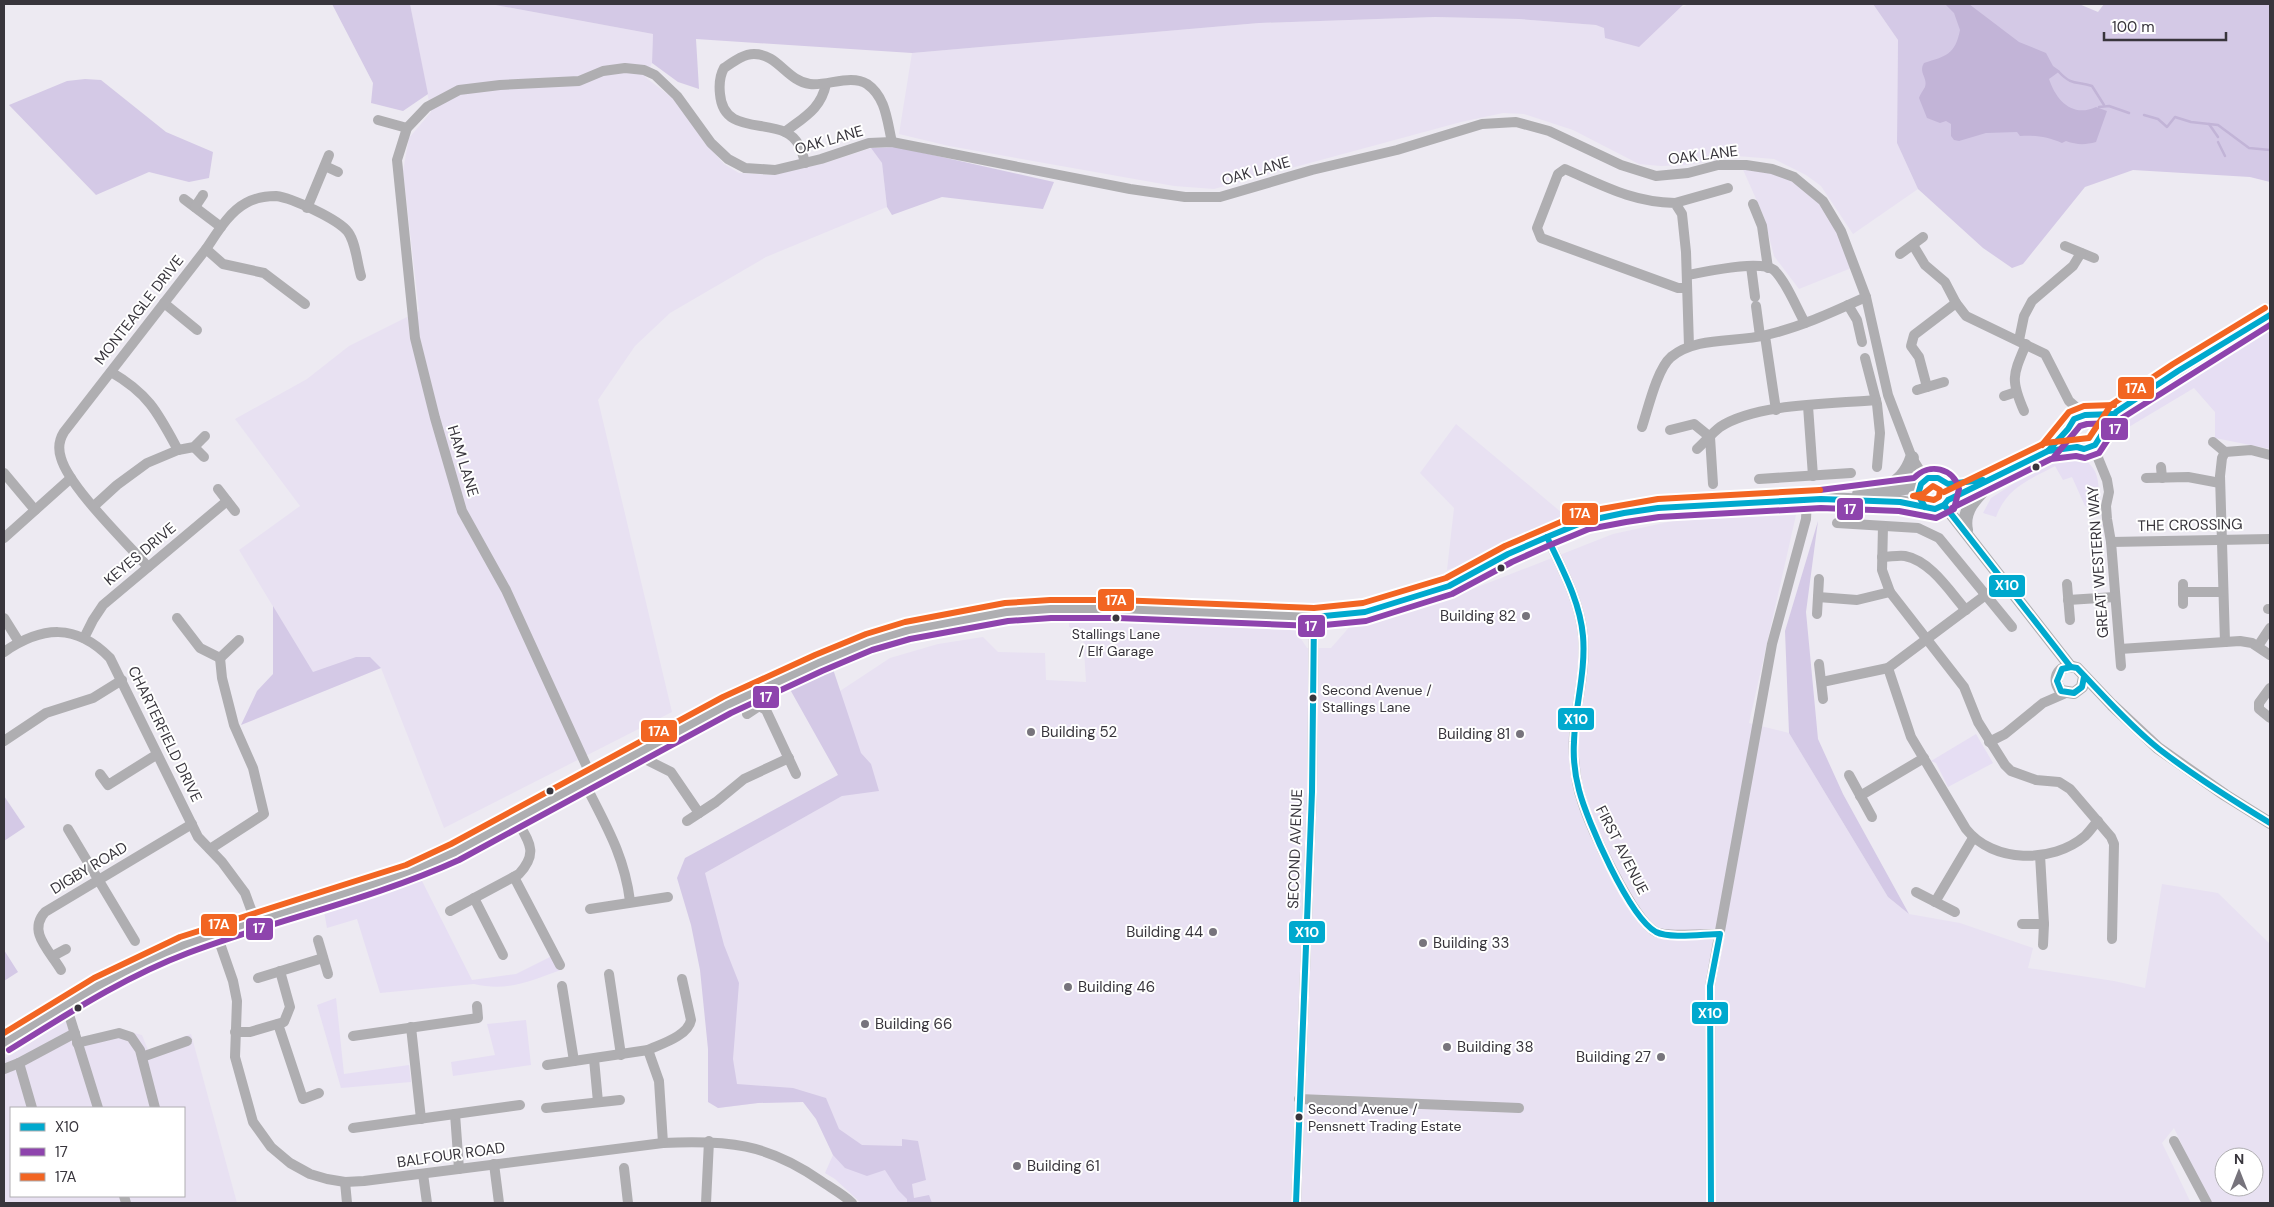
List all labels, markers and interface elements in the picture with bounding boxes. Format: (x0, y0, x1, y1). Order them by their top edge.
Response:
scale bar (2104, 10, 2226, 42)
text: 100 m (2112, 17, 2155, 37)
street label: OAK LANE (792, 121, 866, 159)
street label: OAK LANE (1667, 141, 1739, 169)
street label: OAK LANE (1219, 152, 1293, 190)
street label: MONTEAGLE DRIVE (90, 251, 188, 369)
line badge: 17A (2117, 376, 2155, 400)
text: 17A (2125, 379, 2147, 397)
line badge: 17 (2100, 417, 2129, 441)
text: 17 (2109, 420, 2122, 438)
street label: HAM LANE (443, 423, 483, 499)
unlabelled marker (2031, 462, 2041, 472)
street label: GREAT WESTERN WAY (2083, 485, 2113, 639)
line badge: 17 (1836, 497, 1864, 521)
text: 17 (1844, 500, 1857, 518)
line badge: 17A (1561, 502, 1599, 526)
text: 17A (1569, 504, 1591, 522)
street label: THE CROSSING (2137, 514, 2243, 536)
street label: KEYES DRIVE (100, 518, 180, 590)
unlabelled marker (1496, 563, 1506, 573)
line badge: X10 (1988, 574, 2026, 598)
text: X10 (1995, 576, 2019, 594)
line badge: 17A (1097, 588, 1135, 612)
text: 17A (1105, 591, 1127, 609)
place label: Building 82 (1440, 606, 1516, 626)
marker: Building 82 (1520, 610, 1532, 622)
marker: Stallings Lane / Elf Garage (1111, 613, 1121, 623)
line badge: 17 (1297, 614, 1326, 638)
text: 17 (1305, 617, 1318, 635)
place label: Stallings Lane / Elf Garage (1072, 625, 1160, 660)
street label: CHARTERFIELD DRIVE (123, 663, 207, 805)
place label: Second Avenue / Stallings Lane (1322, 681, 1432, 716)
line badge: 17 (752, 685, 780, 709)
text: 17 (760, 688, 773, 706)
marker: Second Avenue / Stallings Lane (1308, 693, 1318, 703)
line badge: X10 (1557, 707, 1595, 731)
text: X10 (1564, 710, 1588, 728)
line badge: 17A (640, 719, 678, 743)
text: 17A (648, 722, 670, 740)
place label: Building 52 (1041, 722, 1117, 742)
place label: Building 81 (1438, 724, 1510, 744)
marker: Building 52 (1025, 726, 1037, 738)
marker: Building 81 (1514, 728, 1526, 740)
unlabelled marker (545, 786, 555, 796)
street label: SECOND AVENUE (1283, 789, 1307, 909)
street label: FIRST AVENUE (1591, 802, 1653, 898)
street label: DIGBY ROAD (47, 837, 131, 899)
line badge: 17A (200, 913, 238, 937)
text: 17A (208, 915, 230, 933)
line badge: 17 (245, 917, 274, 941)
text: 17 (253, 919, 266, 937)
line badge: X10 (1288, 920, 1326, 944)
place label: Building 44 (1126, 922, 1203, 942)
text: X10 (1295, 923, 1319, 941)
marker: Building 44 (1207, 926, 1219, 938)
place label: Building 33 (1433, 933, 1509, 953)
marker: Building 33 (1417, 937, 1429, 949)
place label: Building 46 (1078, 977, 1155, 997)
marker: Building 46 (1062, 981, 1074, 993)
line badge: X10 (1691, 1001, 1729, 1025)
unlabelled marker (73, 1003, 83, 1013)
text: X10 (1698, 1004, 1722, 1022)
place label: Building 66 (875, 1014, 952, 1034)
marker: Building 66 (859, 1018, 871, 1030)
place label: Building 38 (1457, 1037, 1534, 1057)
marker: Building 38 (1441, 1041, 1453, 1053)
place label: Building 27 (1576, 1047, 1651, 1067)
marker: Building 27 (1655, 1051, 1667, 1063)
place label: Second Avenue / Pensnett Trading Estate (1308, 1100, 1462, 1135)
legend (10, 1107, 185, 1197)
marker: Second Avenue / Pensnett Trading Estate (1294, 1112, 1304, 1122)
text: X10 (55, 1117, 79, 1137)
street label: BALFOUR ROAD (396, 1138, 506, 1172)
text: 17 (55, 1142, 68, 1162)
north arrow (2214, 1147, 2264, 1197)
text: N (2234, 1150, 2244, 1168)
place label: Building 61 (1027, 1156, 1100, 1176)
marker: Building 61 (1011, 1160, 1023, 1172)
text: 17A (55, 1167, 76, 1187)

